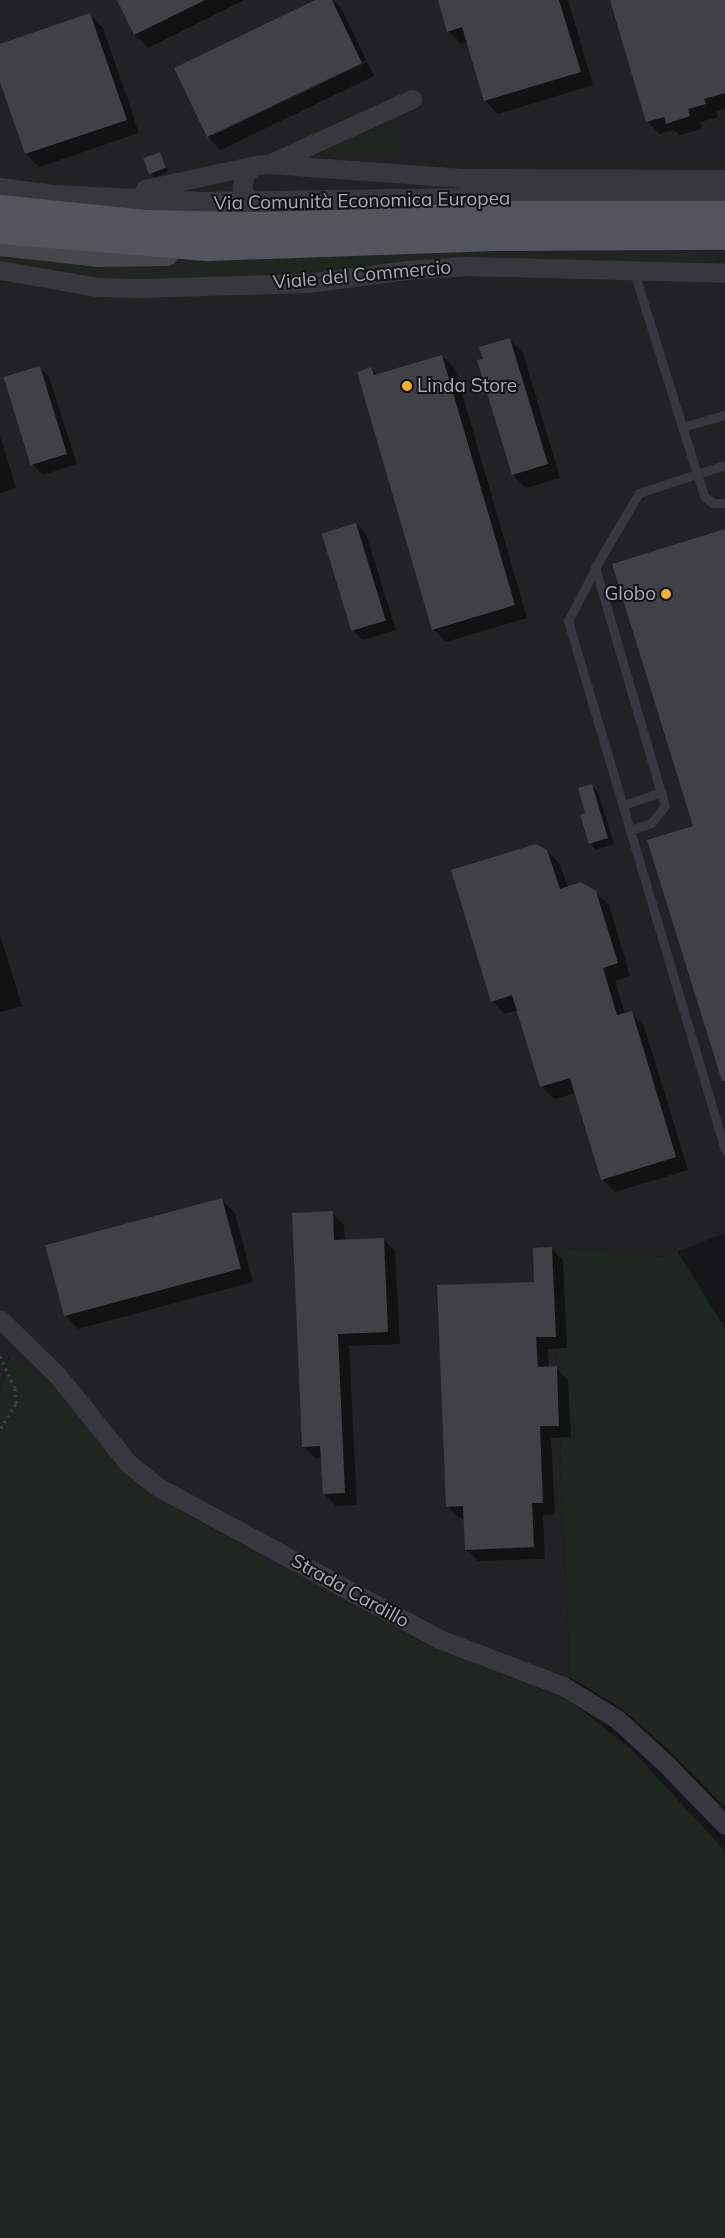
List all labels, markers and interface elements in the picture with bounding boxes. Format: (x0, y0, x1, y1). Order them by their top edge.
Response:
street label: Via Comunità Economica Europea (214, 187, 510, 215)
street label: Viale del Commercio (272, 256, 452, 294)
place label: Linda Store (417, 375, 517, 397)
marker: Linda Store (401, 380, 413, 392)
place label: Globo (604, 583, 656, 605)
marker: Globo (660, 588, 672, 600)
street label: Strada Cardillo (287, 1549, 413, 1633)

